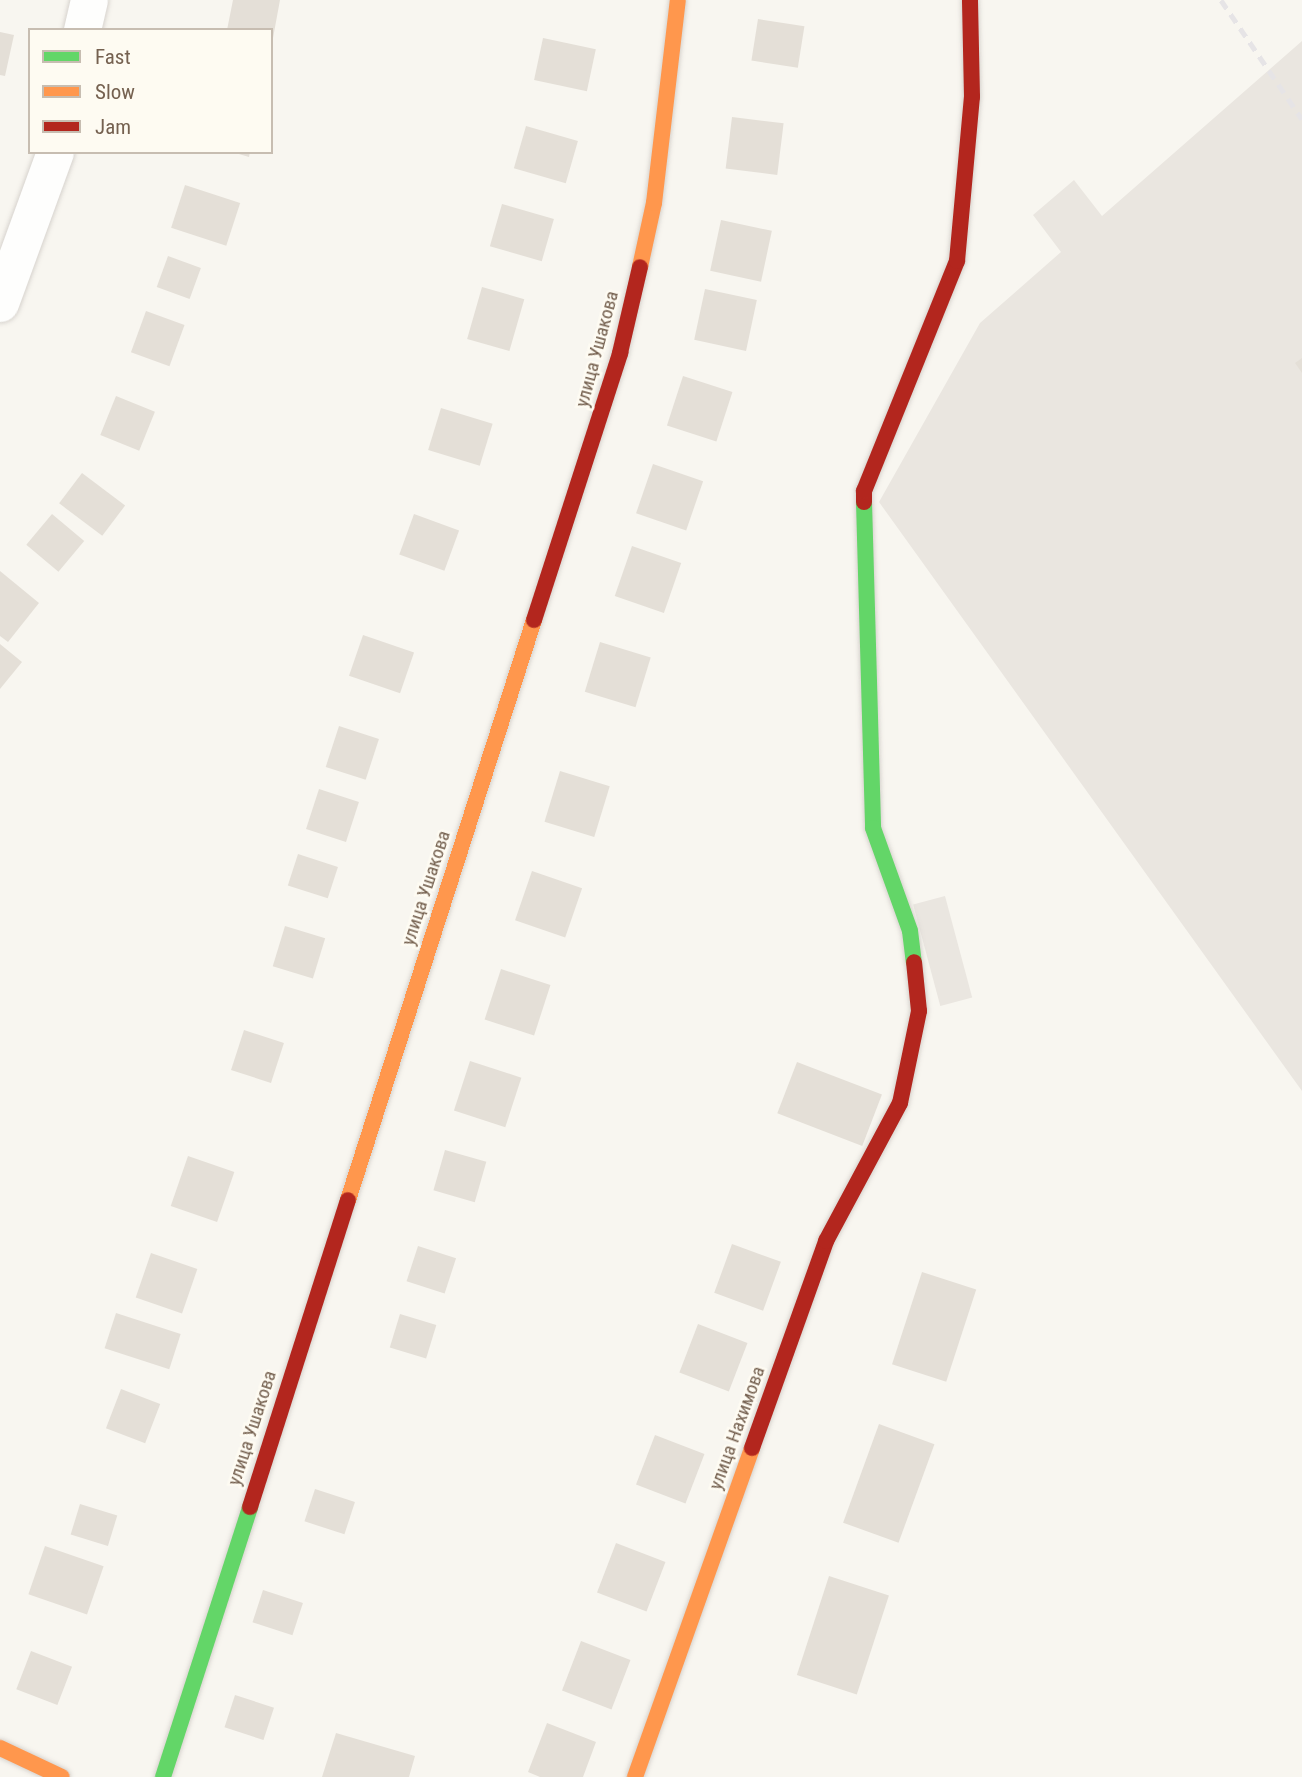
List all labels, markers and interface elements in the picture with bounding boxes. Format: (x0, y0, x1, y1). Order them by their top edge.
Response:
legend (28, 28, 273, 154)
text: Fast (95, 45, 131, 69)
text: Slow (95, 80, 135, 104)
text: Jam (95, 115, 131, 139)
street label: улица Ушакова (571, 288, 623, 410)
street label: улица Ушакова (397, 828, 455, 948)
street label: улица Нахимова (704, 1363, 770, 1493)
street label: улица Ушакова (223, 1368, 281, 1488)

